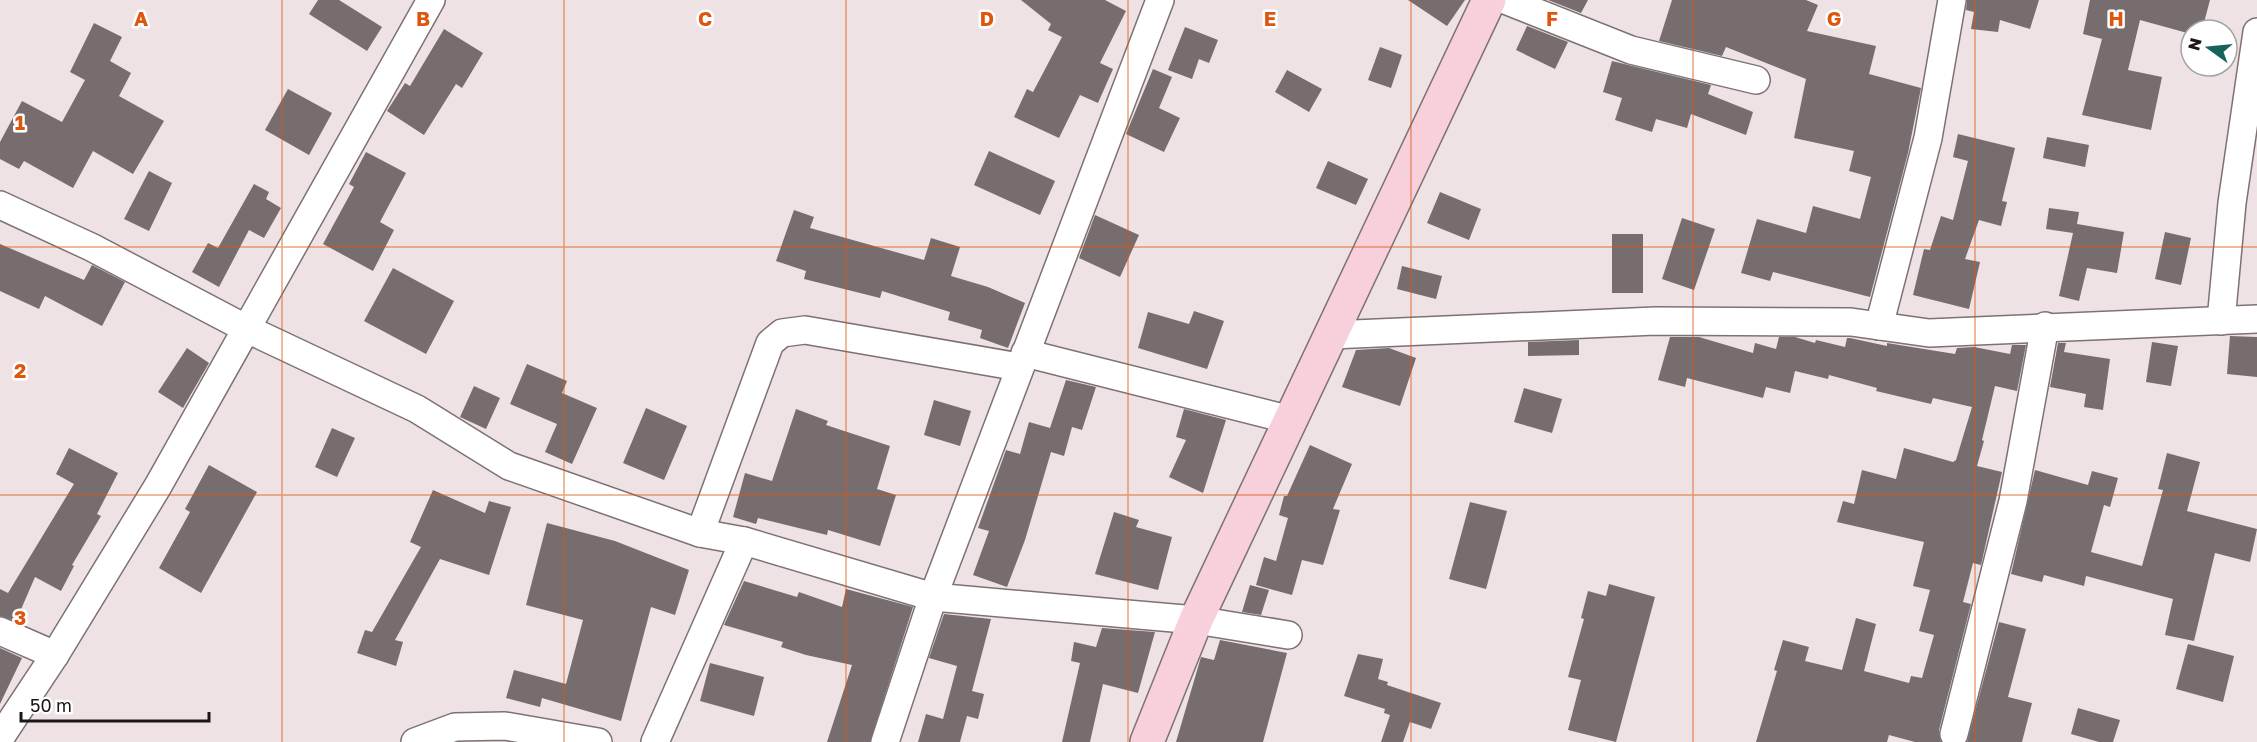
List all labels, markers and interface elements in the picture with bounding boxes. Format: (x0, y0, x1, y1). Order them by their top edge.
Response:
text: A (134, 6, 148, 30)
text: B (416, 6, 430, 30)
text: C (698, 6, 712, 30)
text: D (980, 6, 994, 30)
text: E (1264, 6, 1276, 30)
text: F (1546, 6, 1558, 30)
text: G (1827, 6, 1841, 30)
text: H (2108, 6, 2124, 30)
north arrow (2179, 18, 2239, 78)
text: N (2183, 36, 2206, 53)
text: 1 (15, 110, 25, 134)
text: 2 (14, 358, 26, 382)
text: 3 (14, 605, 26, 629)
scale bar (21, 685, 208, 723)
text: 50 m (30, 694, 72, 716)

